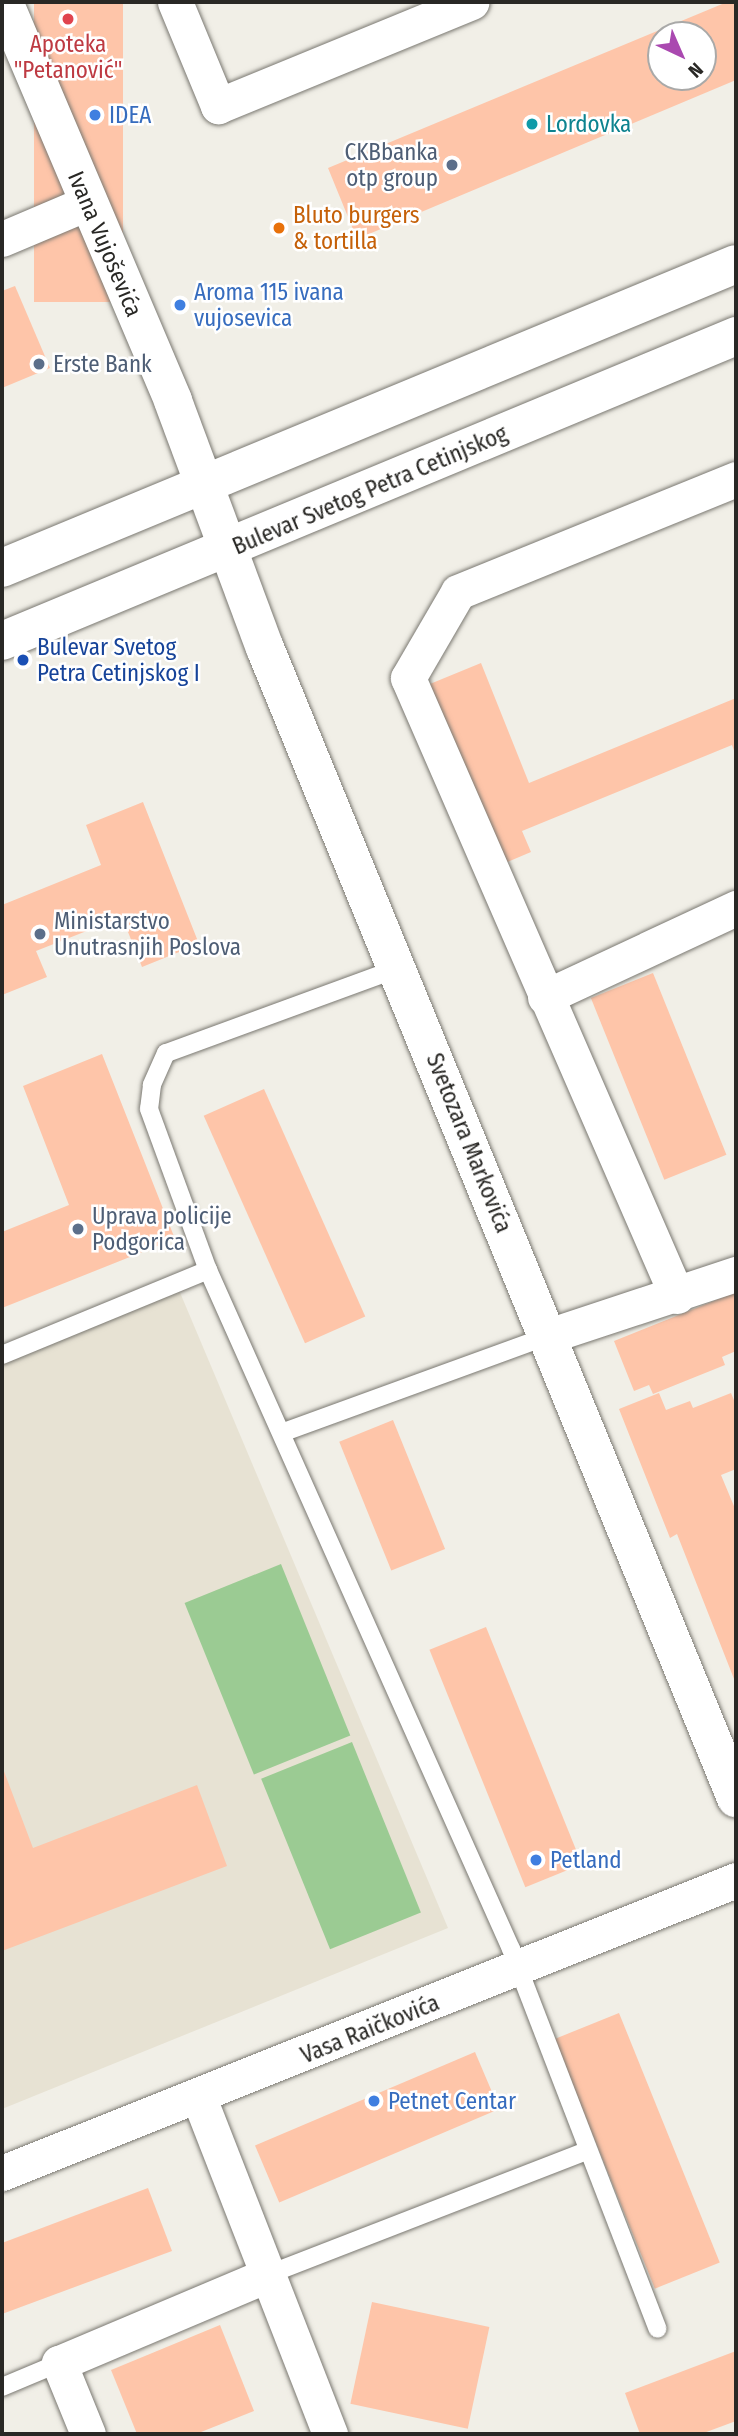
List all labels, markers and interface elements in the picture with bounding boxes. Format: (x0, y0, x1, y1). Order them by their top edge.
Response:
marker: Apoteka "Petanović" (60, 11, 76, 27)
north arrow (647, 21, 717, 91)
place label: Apoteka "Petanović" (14, 30, 122, 84)
text: N (683, 58, 708, 82)
place label: IDEA (109, 101, 151, 129)
marker: IDEA (87, 107, 103, 123)
place label: Lordovka (546, 110, 631, 138)
marker: Lordovka (524, 116, 540, 132)
place label: CKBbanka otp group (345, 138, 438, 192)
marker: CKBbanka otp group (444, 157, 460, 173)
street label: Ivana Vujoševića (62, 167, 148, 321)
place label: Bluto burgers & tortilla (293, 201, 420, 255)
marker: Bluto burgers & tortilla (271, 220, 287, 236)
place label: Aroma 115 ivana vujosevica (194, 278, 344, 332)
marker: Aroma 115 ivana vujosevica (172, 297, 188, 313)
place label: Erste Bank (53, 350, 152, 378)
marker: Erste Bank (31, 356, 47, 372)
street label: Bulevar Svetog Petra Cetinjskog (228, 419, 512, 561)
place label: Bulevar Svetog Petra Cetinjskog I (37, 633, 200, 687)
marker: Bulevar Svetog Petra Cetinjskog I (15, 652, 31, 668)
place label: Ministarstvo Unutrasnjih Poslova (54, 907, 241, 961)
marker: Ministarstvo Unutrasnjih Poslova (32, 926, 48, 942)
street label: Svetozara Markovića (420, 1049, 518, 1237)
place label: Uprava policije Podgorica (92, 1202, 232, 1256)
marker: Uprava policije Podgorica (70, 1221, 86, 1237)
place label: Petland (550, 1846, 622, 1874)
marker: Petland (528, 1852, 544, 1868)
street label: Vasa Raičkovića (297, 1989, 443, 2069)
place label: Petnet Centar (388, 2087, 516, 2115)
marker: Petnet Centar (366, 2093, 382, 2109)

